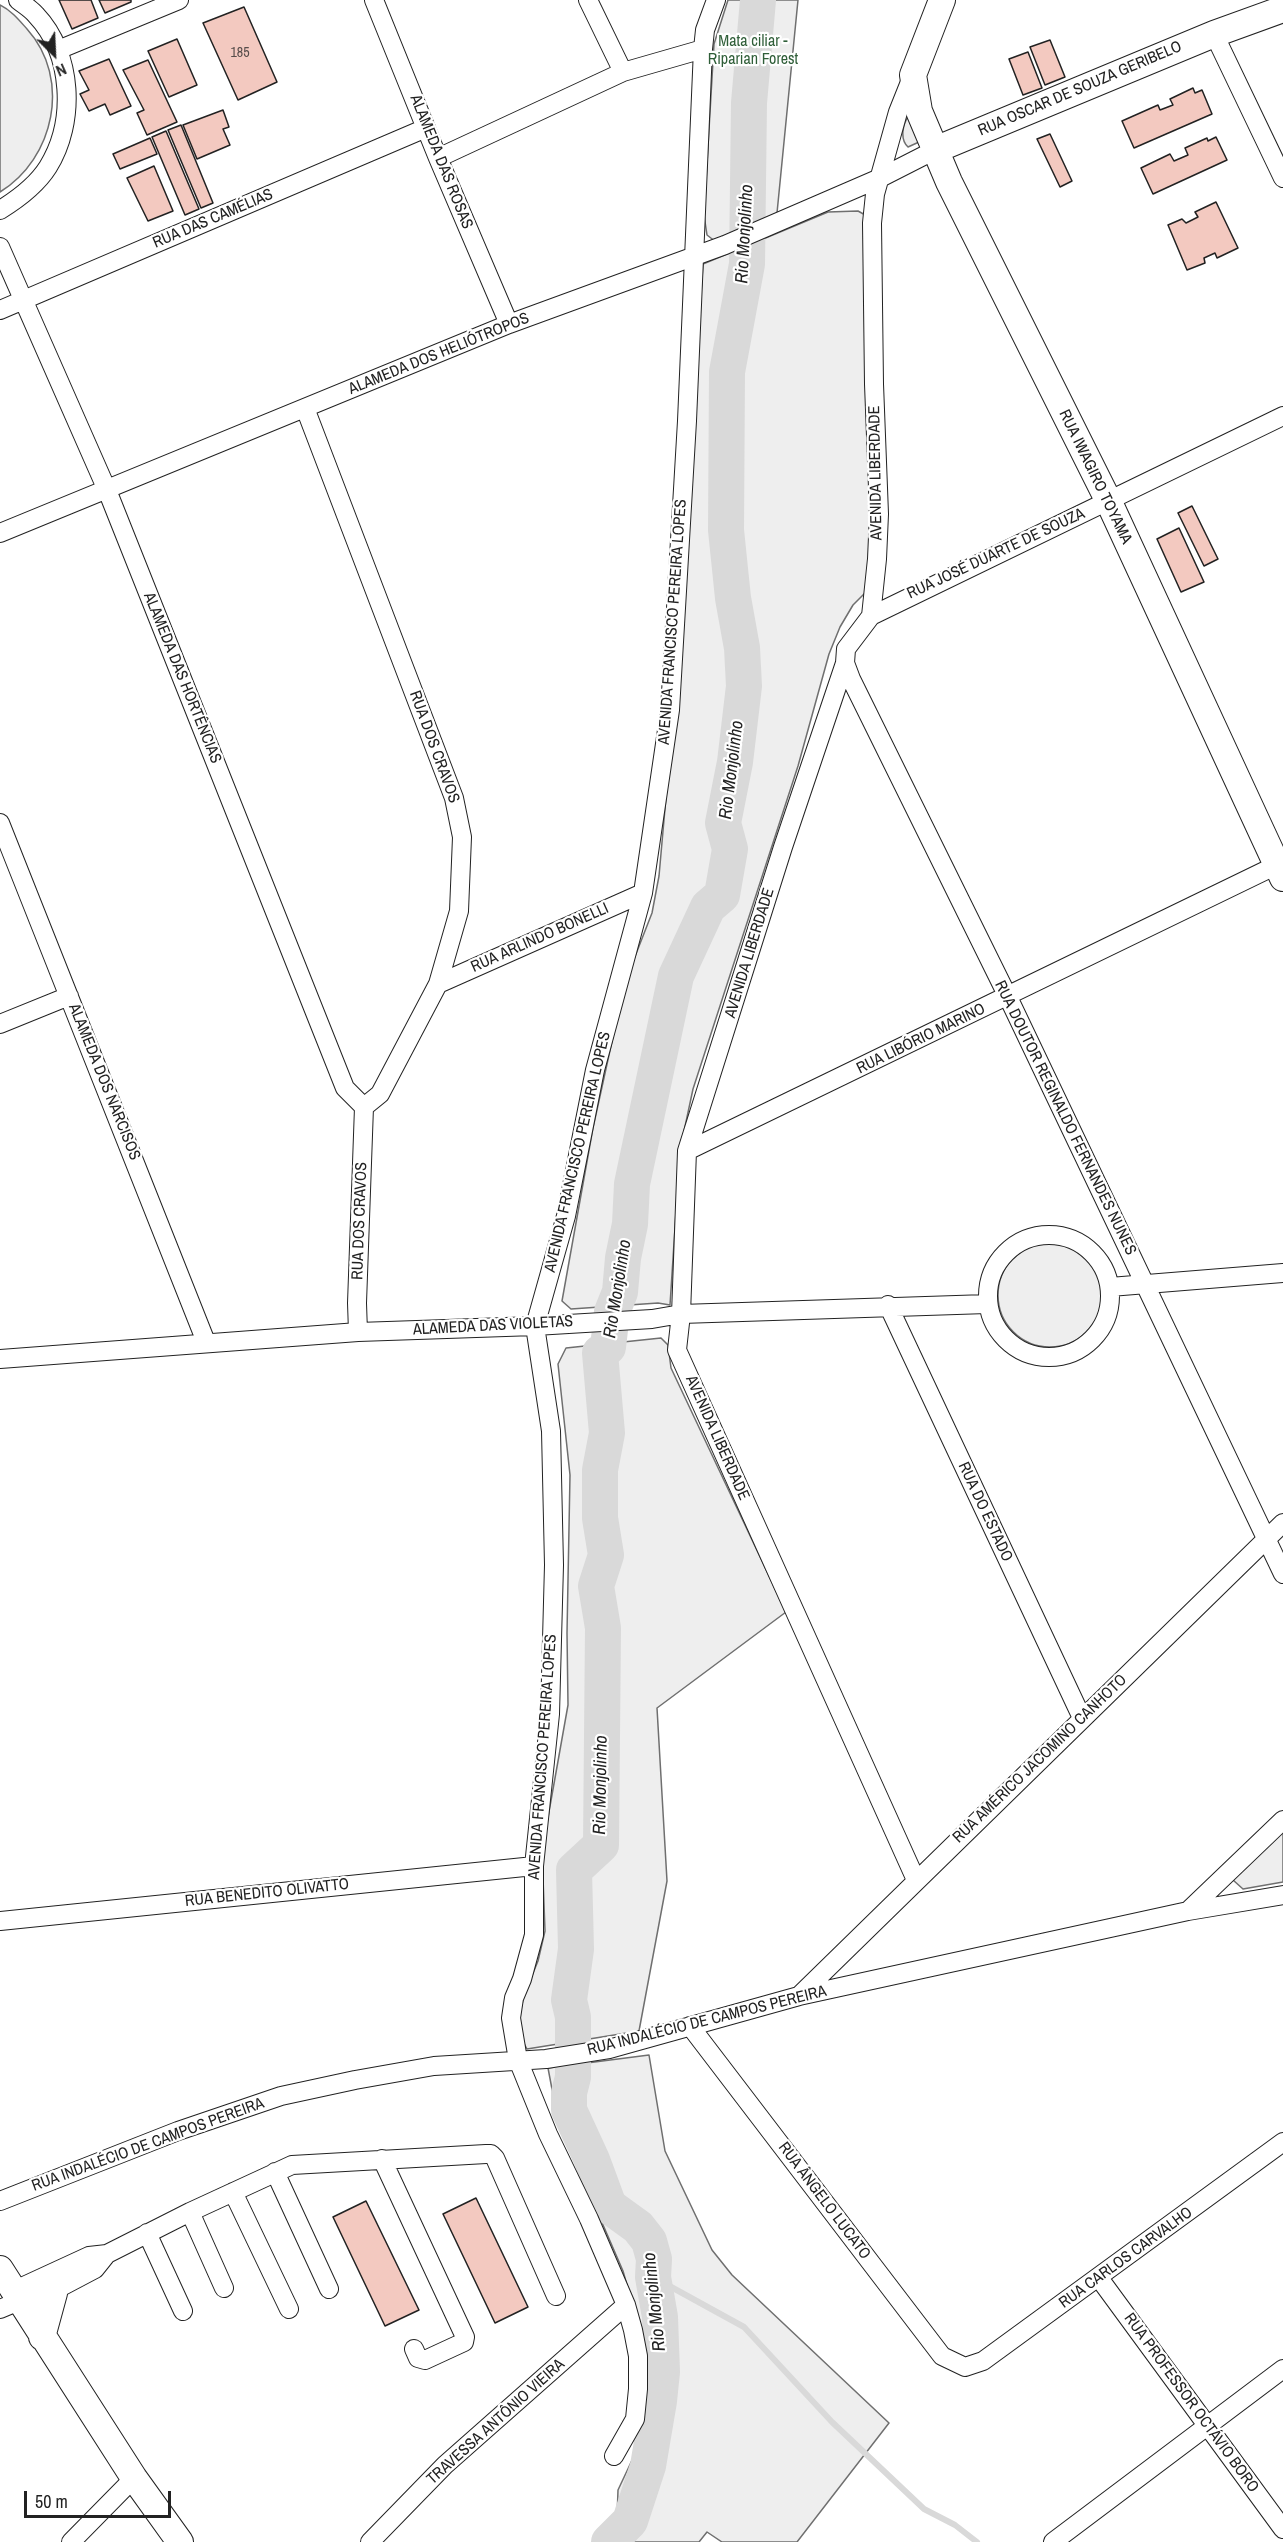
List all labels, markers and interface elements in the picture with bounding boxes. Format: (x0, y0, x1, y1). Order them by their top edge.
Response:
north arrow (24, 24, 84, 84)
park label: Mata ciliar - Riparian Forest (708, 32, 798, 70)
street label: RUA OSCAR DE SOUZA GERIBELO (975, 37, 1185, 141)
house number: 185 (230, 45, 250, 61)
text: N (53, 58, 70, 82)
street label: ALAMEDA DAS ROSAS (405, 92, 477, 232)
water label: Rio Monjolinho (732, 184, 758, 284)
street label: RUA DAS CAMÉLIAS (150, 185, 276, 253)
street label: ALAMEDA DOS HELIÓTROPOS (346, 309, 532, 399)
street label: AVENIDA LIBERDADE (865, 406, 887, 540)
street label: RUA IWAGIRO TOYAMA (1054, 407, 1136, 547)
street label: AVENIDA FRANCISCO PEREIRA LOPES (655, 499, 691, 745)
street label: RUA JOSÉ DUARTE DE SOUZA (904, 504, 1088, 604)
street label: ALAMEDA DAS HORTÊNCIAS (139, 590, 225, 766)
street label: RUA DOS CRAVOS (405, 688, 463, 806)
water label: Rio Monjolinho (715, 719, 749, 821)
street label: AVENIDA LIBERDADE (721, 886, 779, 1020)
street label: RUA ARLINDO BONELLI (468, 899, 612, 977)
street label: RUA DOUTOR REGINALDO FERNANDES NUNES (990, 978, 1140, 1258)
street label: RUA LIBÓRIO MARINO (854, 1000, 988, 1078)
street label: ALAMEDA DOS NARCISOS (64, 1001, 144, 1163)
street label: AVENIDA FRANCISCO PEREIRA LOPES (541, 1030, 615, 1274)
street label: RUA DOS CRAVOS (348, 1162, 372, 1280)
water label: Rio Monjolinho (600, 1238, 636, 1340)
street label: ALAMEDA DAS VIOLETAS (413, 1312, 573, 1340)
street label: AVENIDA LIBERDADE (681, 1373, 753, 1503)
street label: RUA DO ESTADO (954, 1459, 1016, 1565)
street label: AVENIDA FRANCISCO PEREIRA LOPES (525, 1634, 561, 1880)
street label: RUA AMÉRICO JACOMINO CANHOTO (949, 1671, 1131, 1847)
water label: Rio Monjolinho (589, 1735, 613, 1835)
street label: RUA BENEDITO OLIVATTO (184, 1875, 350, 1911)
street label: RUA INDALÉCIO DE CAMPOS PEREIRA (585, 1982, 829, 2060)
street label: RUA INDALÉCIO DE CAMPOS PEREIRA (29, 2094, 267, 2196)
street label: RUA ÂNGELO LUCATO (774, 2139, 874, 2263)
street label: RUA CARLOS CARVALHO (1056, 2203, 1196, 2313)
water label: Rio Monjolinho (639, 2252, 671, 2352)
street label: RUA PROFESSOR OCTÁVIO BORO (1120, 2310, 1262, 2496)
street label: TRAVESSA ANTÔNIO VIEIRA (423, 2355, 569, 2489)
scale bar (27, 2479, 174, 2517)
text: 50 m (35, 2489, 68, 2514)

